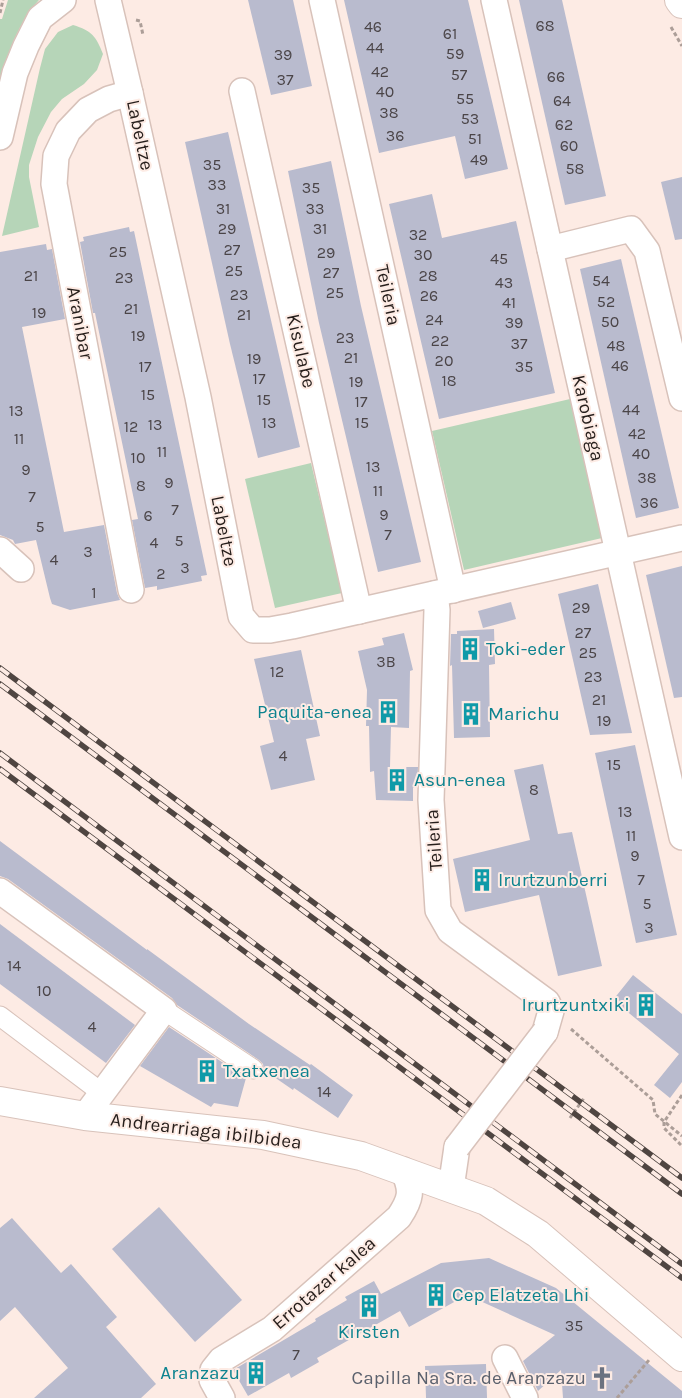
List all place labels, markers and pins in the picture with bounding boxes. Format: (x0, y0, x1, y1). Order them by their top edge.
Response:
building icon: Toki-eder (457, 636, 483, 662)
place label: Toki-eder (486, 638, 565, 660)
building icon: Paquita-enea (375, 699, 401, 725)
place label: Paquita-enea (257, 701, 372, 723)
building icon: Marichu (458, 701, 484, 727)
place label: Marichu (488, 703, 560, 725)
building icon: Asun-enea (384, 767, 410, 793)
place label: Asun-enea (414, 769, 506, 791)
building icon: Irurtzunberri (469, 867, 495, 893)
place label: Irurtzunberri (498, 869, 608, 891)
building icon: Irurtzuntxiki (633, 992, 659, 1018)
place label: Irurtzuntxiki (521, 994, 630, 1016)
building icon: Txatxenea (194, 1058, 220, 1084)
place label: Txatxenea (223, 1060, 310, 1082)
building icon: Cep Elatzeta Lhi (423, 1282, 449, 1308)
place label: Cep Elatzeta Lhi (452, 1284, 590, 1306)
building icon: Kirsten (356, 1293, 382, 1319)
place label: Kirsten (338, 1321, 400, 1343)
building icon: Aranzazu (243, 1360, 269, 1386)
place label: Aranzazu (160, 1362, 240, 1384)
church icon: Capilla Nª Sra. de Aranzazu (589, 1365, 615, 1391)
place label: Capilla Nª Sra. de Aranzazu (352, 1367, 586, 1389)

